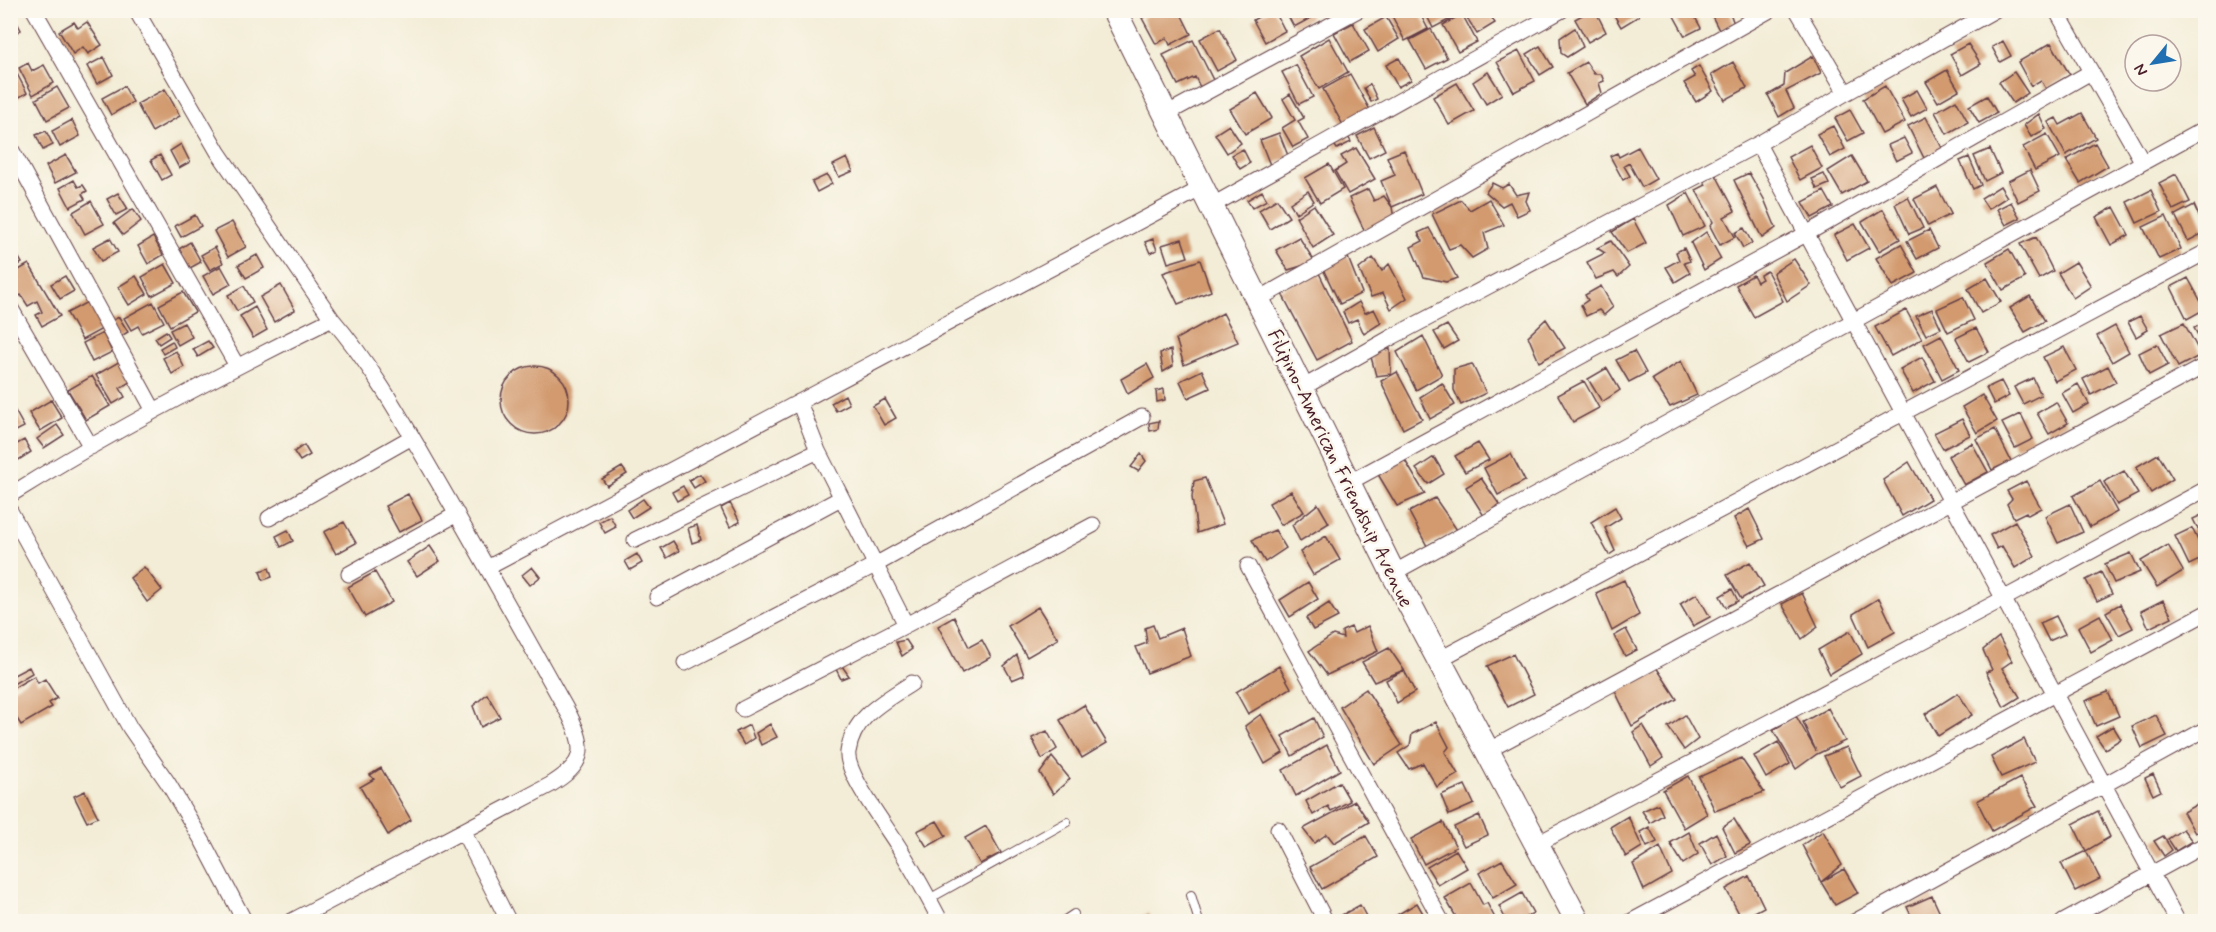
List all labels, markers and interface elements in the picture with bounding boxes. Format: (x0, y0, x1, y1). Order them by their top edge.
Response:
north arrow (2123, 33, 2183, 93)
text: N (2130, 60, 2153, 80)
street label: Filipino-American Friendship Avenue (1260, 325, 1419, 612)

